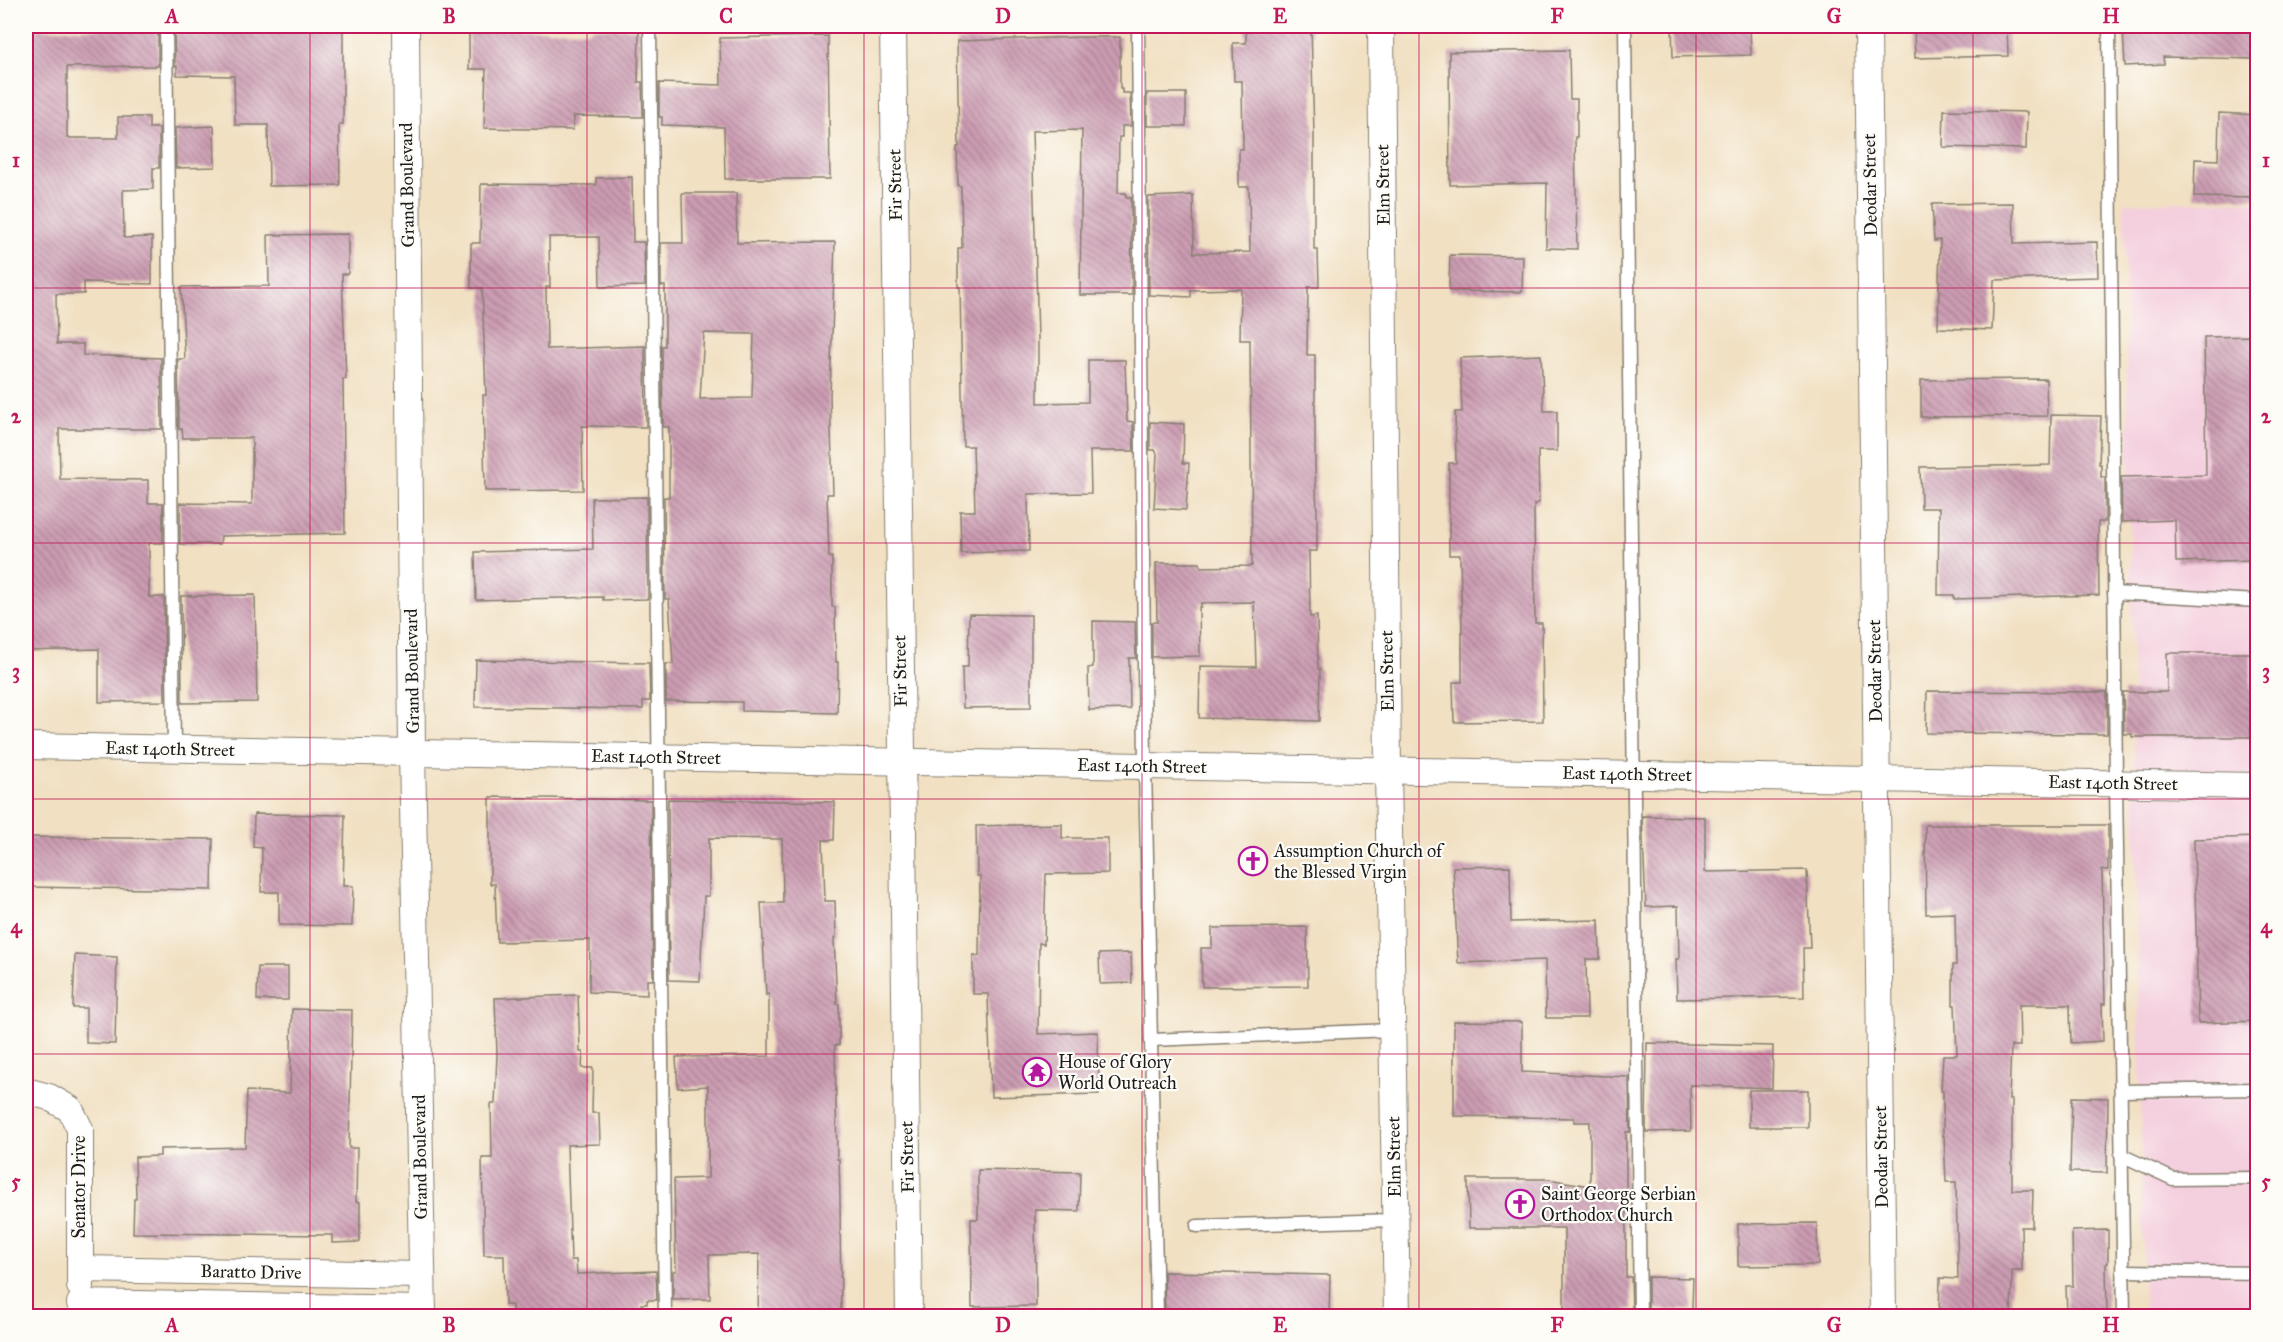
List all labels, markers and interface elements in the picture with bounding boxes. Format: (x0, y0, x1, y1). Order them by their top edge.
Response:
text: A (163, 4, 179, 28)
text: B (442, 4, 456, 28)
text: C (719, 4, 733, 28)
text: D (995, 4, 1011, 28)
text: E (1273, 4, 1288, 28)
text: F (1550, 4, 1564, 28)
text: G (1827, 4, 1842, 28)
text: H (2102, 4, 2120, 28)
street label: Grand Boulevard (395, 122, 419, 248)
street label: Deodar Street (1858, 133, 1882, 237)
street label: Elm Street (1371, 143, 1395, 226)
text: 1 (12, 148, 20, 172)
street label: Fir Street (883, 148, 907, 221)
text: 1 (2262, 148, 2270, 172)
text: 2 (11, 404, 22, 428)
text: 2 (2261, 404, 2272, 428)
street label: Grand Boulevard (400, 608, 424, 734)
street label: Deodar Street (1863, 619, 1887, 723)
street label: Elm Street (1375, 629, 1399, 712)
street label: Fir Street (888, 634, 912, 707)
text: 3 (12, 659, 20, 684)
text: 3 (2262, 659, 2270, 684)
street label: East 140th Street (105, 737, 236, 761)
street label: East 140th Street (591, 745, 722, 769)
street label: East 140th Street (1077, 754, 1208, 778)
street label: East 140th Street (1562, 762, 1693, 786)
street label: East 140th Street (2048, 771, 2179, 795)
place label: Assumption Church of the Blessed Virgin (1273, 840, 1445, 884)
church icon: Assumption Church of the Blessed Virgin (1237, 845, 1269, 877)
text: 4 (10, 914, 22, 939)
text: 4 (2260, 914, 2272, 939)
place label: House of Glory World Outreach (1058, 1051, 1177, 1094)
temple icon: House of Glory World Outreach (1021, 1056, 1053, 1088)
street label: Grand Boulevard (408, 1094, 432, 1220)
street label: Deodar Street (1869, 1105, 1893, 1209)
street label: Elm Street (1382, 1115, 1406, 1198)
street label: Fir Street (895, 1120, 919, 1193)
street label: Senator Drive (68, 1136, 90, 1238)
text: 5 (11, 1169, 21, 1193)
text: 5 (2261, 1169, 2271, 1193)
place label: Saint George Serbian Orthodox Church (1541, 1183, 1696, 1226)
church icon: Saint George Serbian Orthodox Church (1504, 1188, 1536, 1220)
street label: Baratto Drive (200, 1260, 302, 1284)
text: A (163, 1313, 179, 1337)
text: B (442, 1313, 456, 1337)
text: C (719, 1313, 733, 1337)
text: D (995, 1313, 1011, 1337)
text: E (1273, 1313, 1288, 1337)
text: F (1550, 1313, 1564, 1337)
text: G (1827, 1313, 1842, 1337)
text: H (2102, 1313, 2120, 1337)

